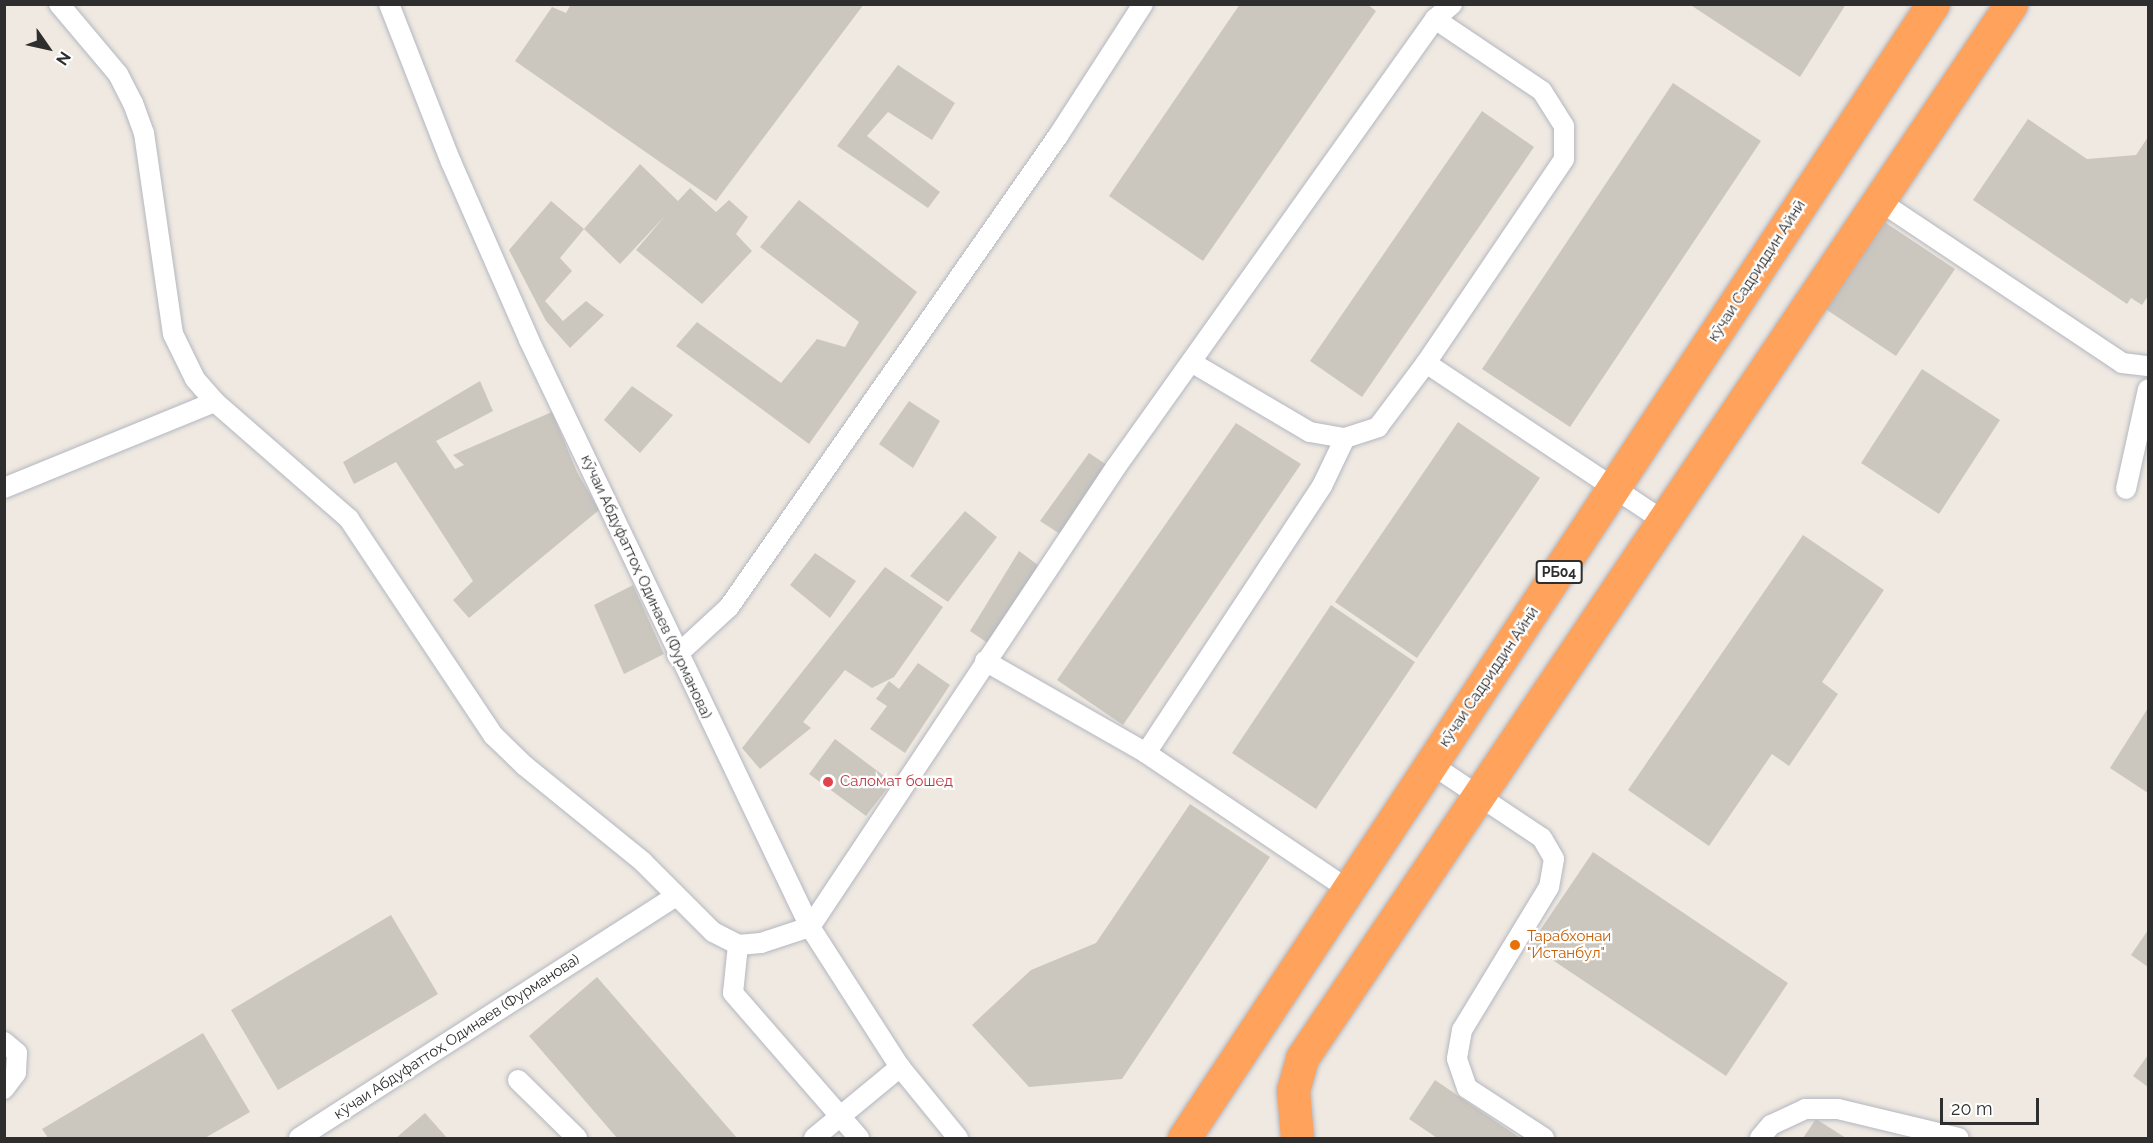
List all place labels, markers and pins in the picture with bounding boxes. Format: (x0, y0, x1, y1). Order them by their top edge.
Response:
place label: Саломат бошед (840, 773, 953, 791)
marker: Саломат бошед (821, 775, 835, 789)
place label: Тарабхонаи "Истанбул" (1527, 927, 1611, 962)
marker: Тарабхонаи "Истанбул" (1508, 938, 1522, 952)

